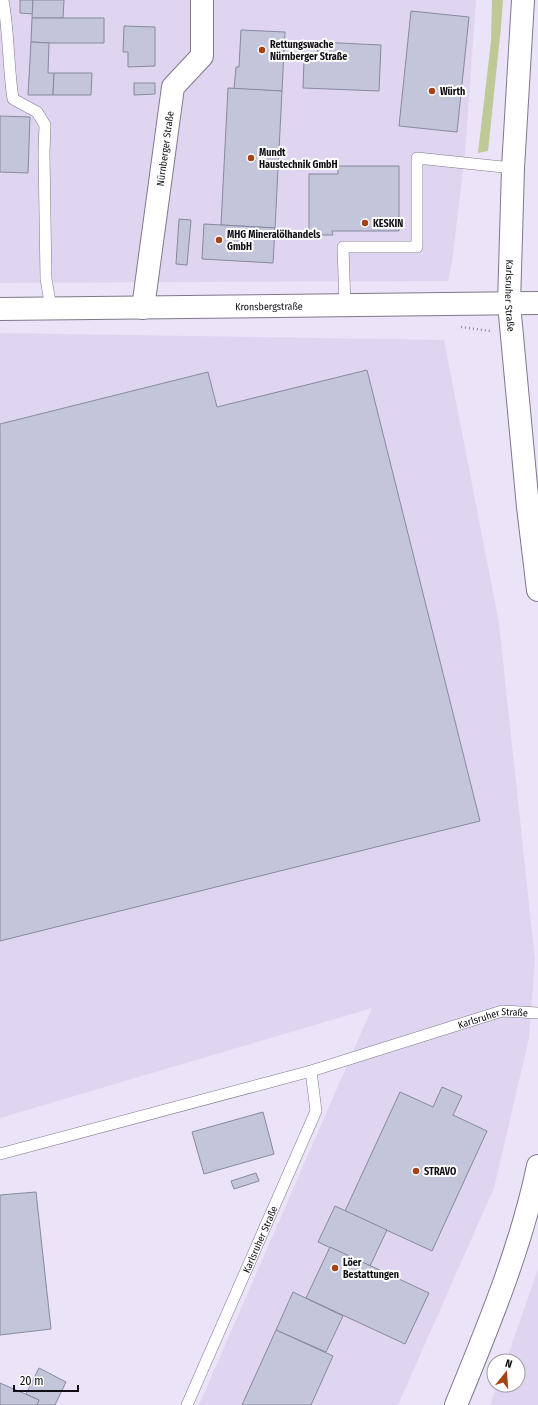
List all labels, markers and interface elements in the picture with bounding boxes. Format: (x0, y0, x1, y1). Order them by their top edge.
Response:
place label: Rettungswache Nürnberger Straße (270, 39, 347, 63)
marker: Rettungswache Nürnberger Straße (257, 45, 267, 55)
marker: Würth (427, 86, 437, 96)
place label: Würth (440, 86, 465, 98)
street label: Nürnberger Straße (155, 110, 177, 187)
place label: Mundt Haustechnik GmbH (259, 147, 338, 171)
marker: Mundt Haustechnik GmbH (246, 153, 256, 163)
marker: KESKIN (360, 218, 370, 228)
place label: KESKIN (373, 218, 403, 230)
place label: MHG Mineralölhandels GmbH (227, 229, 321, 253)
marker: MHG Mineralölhandels GmbH (214, 235, 224, 245)
street label: Karlsruher Straße (502, 259, 517, 332)
street label: Kronsbergstraße (235, 301, 303, 313)
street label: Karlsruher Straße (457, 1006, 528, 1031)
marker: STRAVO (411, 1166, 421, 1176)
place label: STRAVO (424, 1166, 456, 1178)
street label: Karlsruher Straße (241, 1204, 281, 1275)
place label: Löer Bestattungen (343, 1257, 399, 1281)
marker: Löer Bestattungen (330, 1263, 340, 1273)
north arrow (486, 1353, 526, 1393)
text: N (504, 1357, 514, 1371)
scale bar (14, 1367, 78, 1393)
text: 20 m (20, 1374, 44, 1388)

